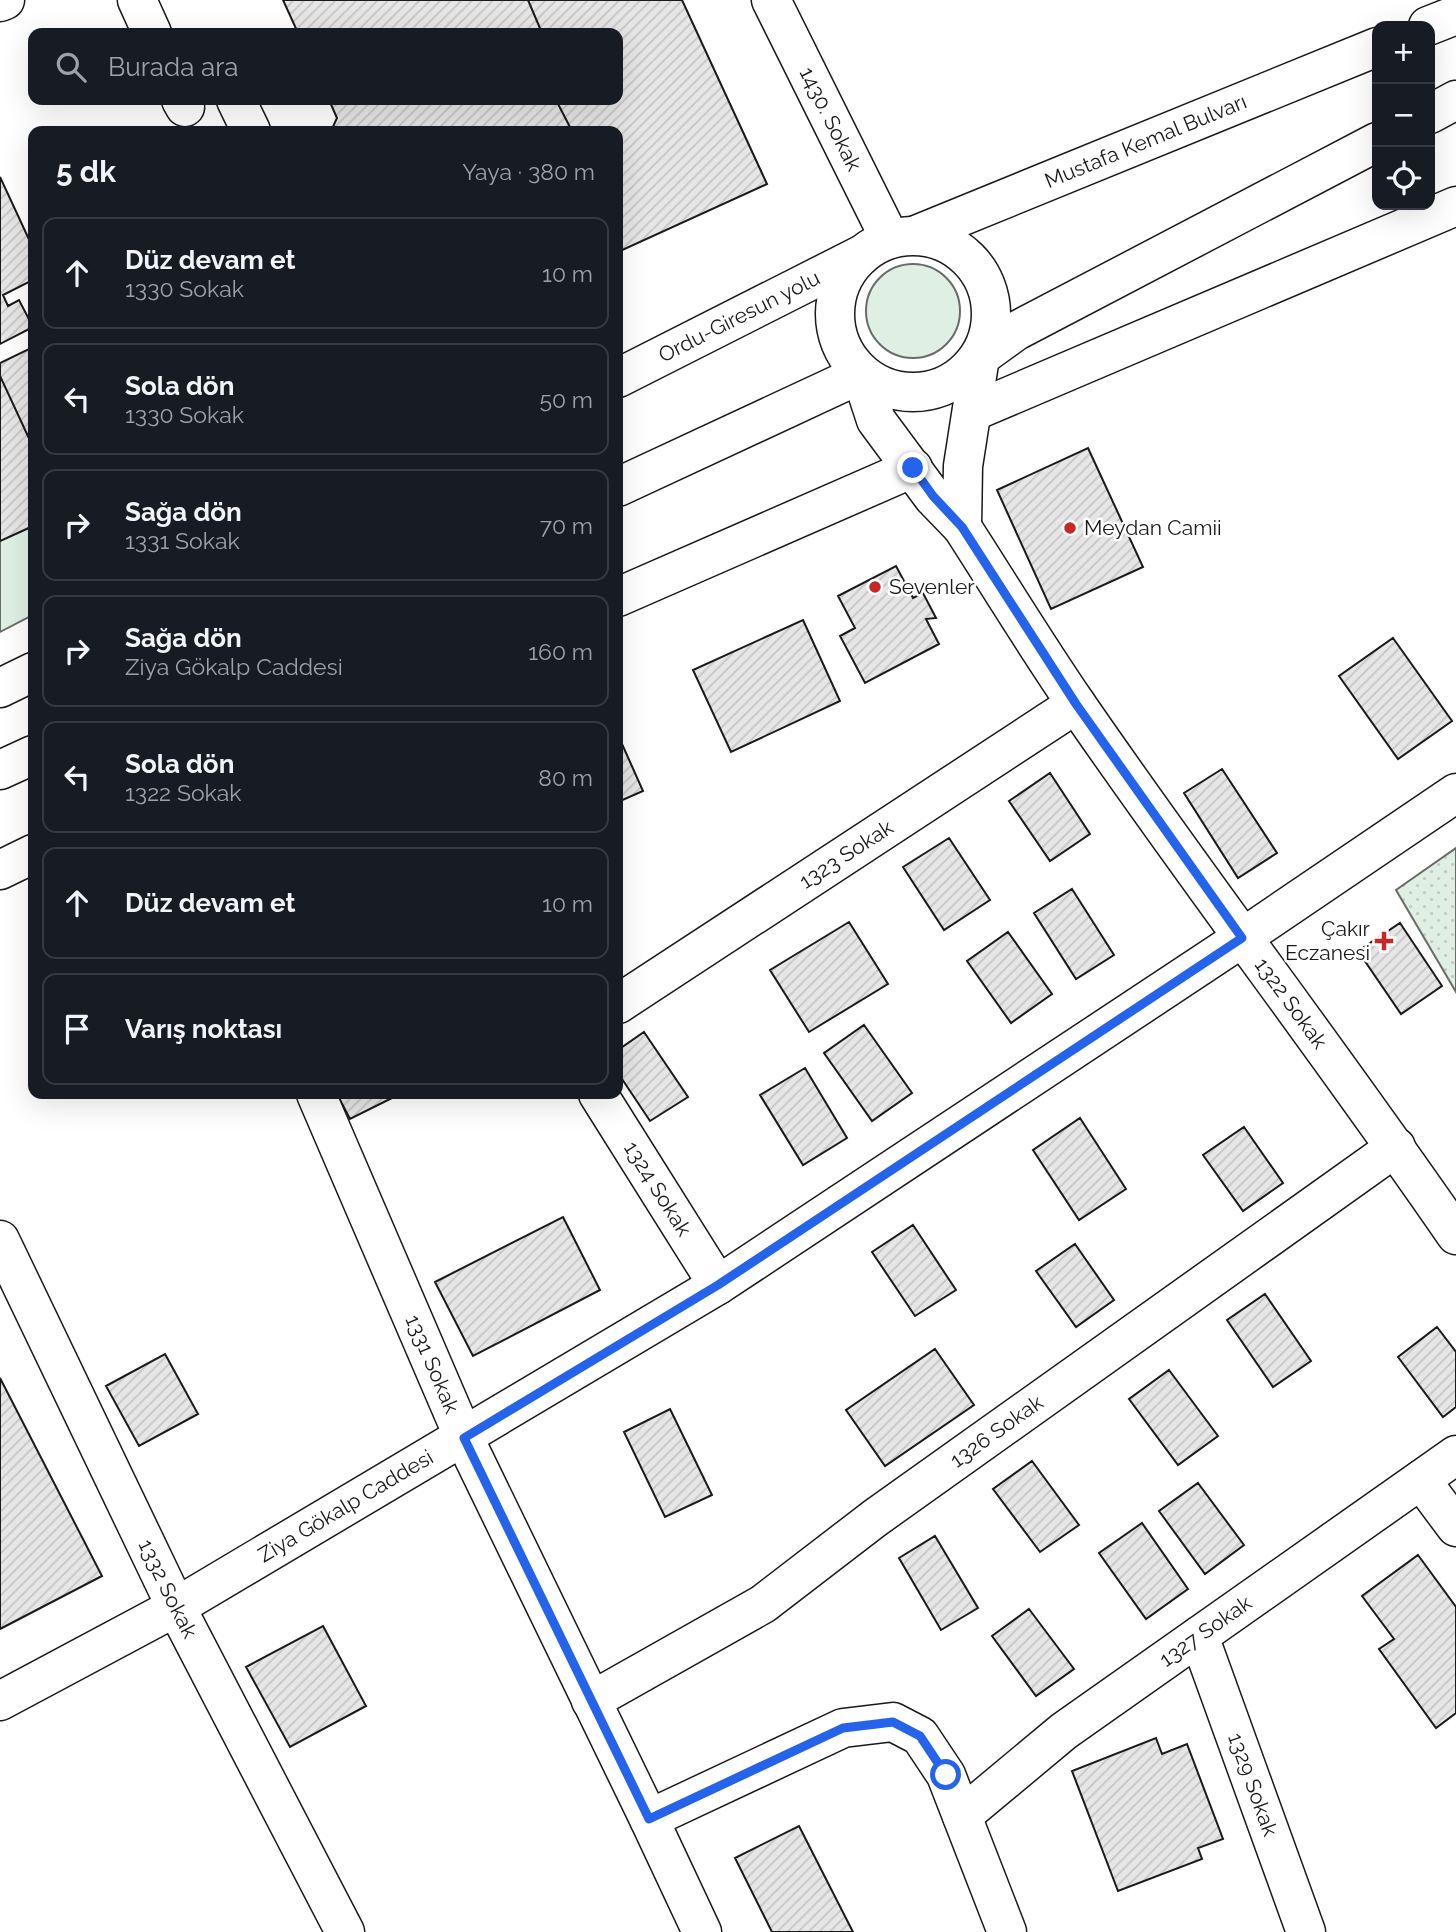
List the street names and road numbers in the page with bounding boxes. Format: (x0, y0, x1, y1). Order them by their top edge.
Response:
street label: 1430. Sokak (794, 63, 867, 175)
street label: Mustafa Kemal Bulvarı (1041, 89, 1250, 193)
street label: Ordu-Giresun yolu (654, 265, 824, 367)
street label: 1323 Sokak (795, 814, 898, 894)
street label: 1322 Sokak (1250, 953, 1333, 1053)
street label: 1324 Sokak (619, 1137, 697, 1240)
street label: 1331 Sokak (400, 1311, 465, 1417)
street label: 1326 Sokak (945, 1389, 1048, 1473)
street label: Ziya Gökalp Caddesi (254, 1444, 437, 1567)
street label: 1332 Sokak (133, 1535, 203, 1642)
street label: 1327 Sokak (1155, 1590, 1256, 1672)
street label: 1329 Sokak (1223, 1729, 1283, 1839)

